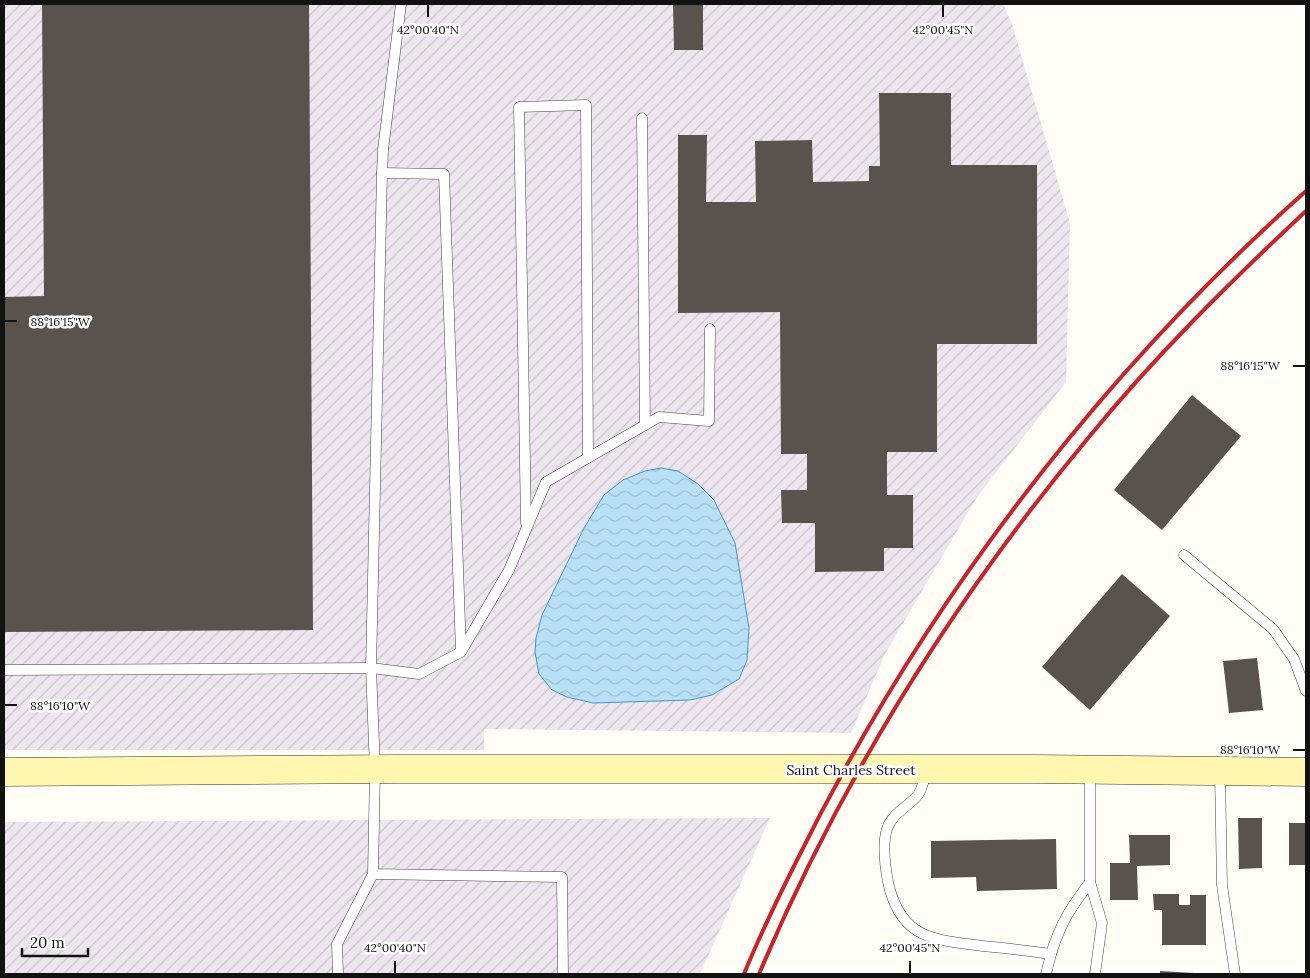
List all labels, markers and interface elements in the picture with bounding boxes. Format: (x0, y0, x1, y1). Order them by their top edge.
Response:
text: 42°00'40"N (397, 22, 459, 37)
text: 42°00'45"N (913, 22, 974, 37)
text: 88°16'15"W (30, 314, 91, 329)
text: 88°16'15"W (1220, 358, 1281, 373)
text: 88°16'10"W (30, 698, 91, 713)
text: 88°16'10"W (1220, 742, 1281, 757)
street label: Saint Charles Street (786, 761, 916, 779)
scale bar (22, 926, 89, 958)
text: 20 m (30, 933, 65, 952)
text: 42°00'40"N (364, 940, 426, 955)
text: 42°00'45"N (880, 940, 941, 955)

